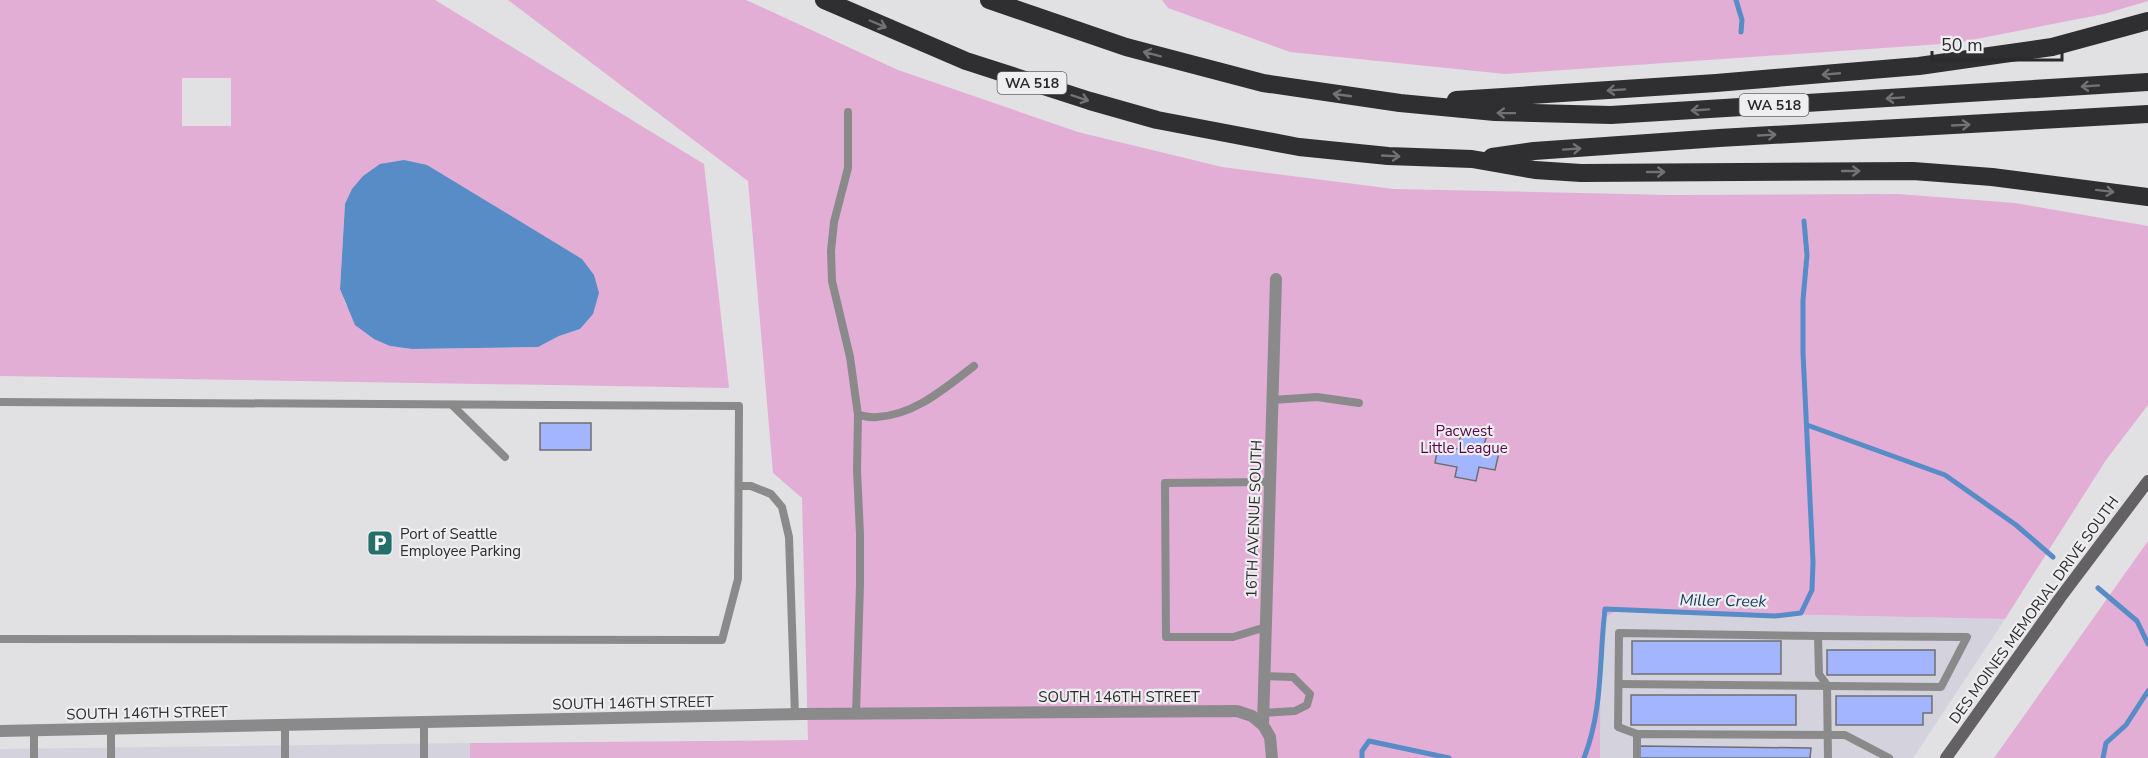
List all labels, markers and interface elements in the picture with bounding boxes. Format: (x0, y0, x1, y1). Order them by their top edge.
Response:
one-way arrow (868, 19, 886, 30)
scale bar (1932, 24, 2062, 62)
text: 50 m (1941, 33, 1983, 57)
one-way arrow (1143, 48, 1162, 60)
one-way arrow (1822, 68, 1842, 79)
road number: WA 518 (998, 72, 1066, 94)
one-way arrow (2080, 80, 2100, 91)
one-way arrow (1606, 84, 1626, 95)
one-way arrow (1333, 89, 1353, 100)
one-way arrow (1886, 92, 1905, 103)
one-way arrow (1070, 93, 1089, 104)
road number: WA 518 (1740, 94, 1808, 116)
one-way arrow (1691, 104, 1711, 115)
one-way arrow (1496, 107, 1516, 118)
one-way arrow (1951, 119, 1971, 130)
one-way arrow (1756, 130, 1776, 141)
one-way arrow (1562, 143, 1582, 154)
one-way arrow (1380, 151, 1400, 162)
one-way arrow (1840, 165, 1860, 177)
one-way arrow (1645, 167, 1665, 178)
one-way arrow (2094, 186, 2114, 197)
park label: Pacwest Little League (1420, 421, 1508, 458)
street label: 16TH AVENUE SOUTH (1241, 440, 1267, 598)
street label: DES MOINES MEMORIAL DRIVE SOUTH (1945, 492, 2123, 728)
place label: Port of Seattle Employee Parking (400, 524, 521, 561)
parking icon: Port of Seattle Employee Parking (365, 528, 395, 558)
water label: Miller Creek (1680, 589, 1767, 613)
street label: SOUTH 146TH STREET (1038, 687, 1200, 707)
street label: SOUTH 146TH STREET (552, 692, 714, 714)
street label: SOUTH 146TH STREET (66, 702, 228, 724)

